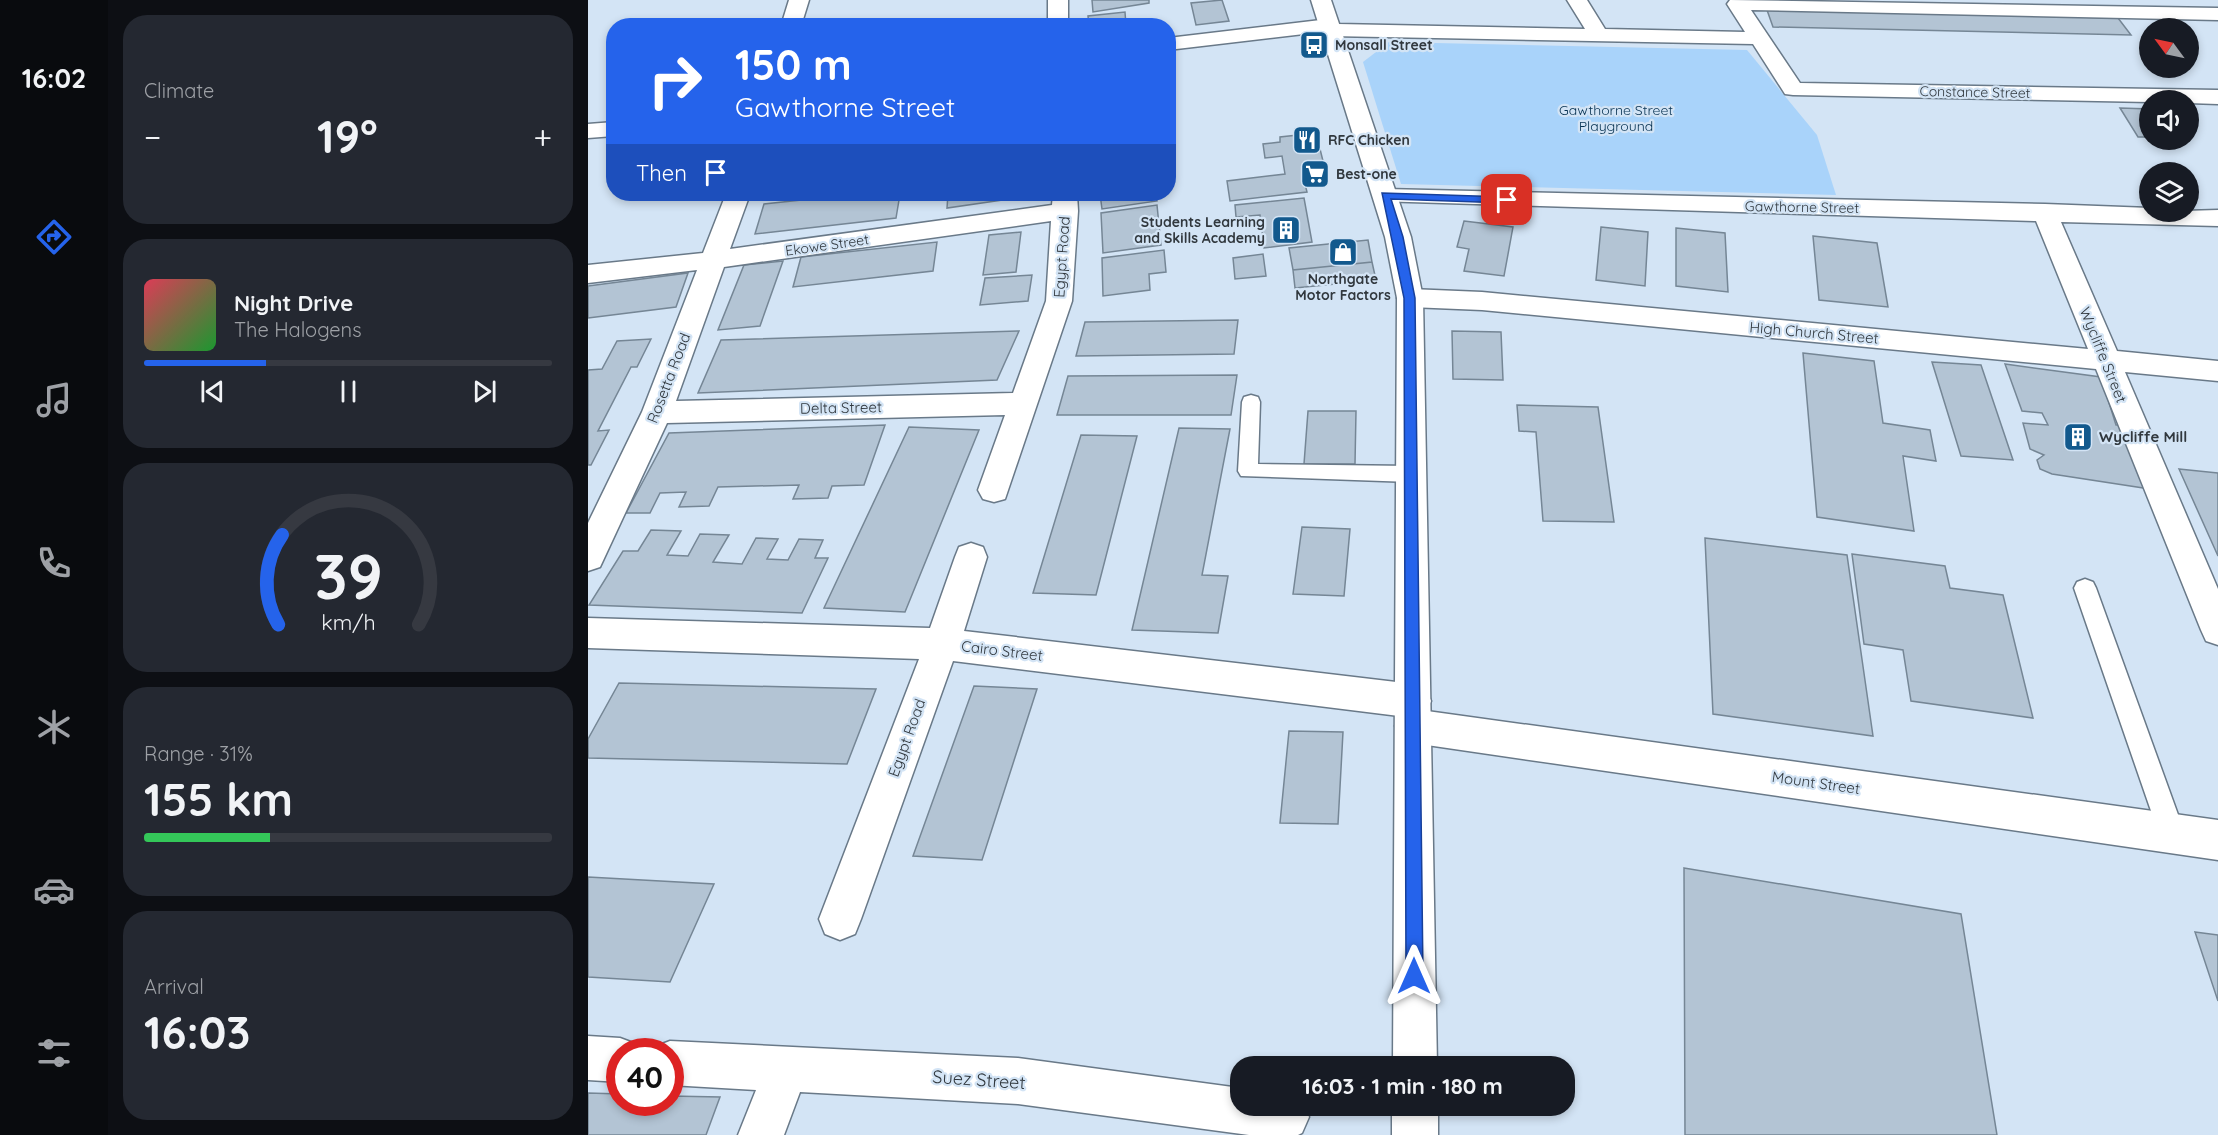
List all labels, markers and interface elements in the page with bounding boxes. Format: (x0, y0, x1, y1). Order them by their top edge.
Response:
north arrow (2139, 18, 2199, 78)
map controls (2139, 18, 2199, 222)
bus stop icon: Monsall Street (1298, 29, 1330, 61)
place label: Monsall Street (1335, 36, 1433, 54)
text: 150 m (735, 38, 852, 91)
icon: right (636, 42, 714, 120)
text: 16:02 (22, 61, 86, 95)
text: Climate (144, 78, 214, 103)
street label: Constance Street (1919, 82, 2031, 102)
text: Gawthorne Street (735, 90, 955, 124)
button: sound (2139, 90, 2199, 150)
park label: Gawthorne Street Playground (1559, 101, 1673, 135)
text: 19° (317, 108, 378, 164)
text: − (144, 116, 161, 157)
text: + (533, 116, 552, 157)
restaurant icon: RFC Chicken (1291, 124, 1323, 156)
place label: RFC Chicken (1328, 131, 1410, 149)
icon: arrive (699, 156, 732, 189)
supermarket icon: Best-one (1299, 158, 1331, 190)
text: Then (636, 159, 687, 187)
button: layers (2139, 162, 2199, 222)
place label: Best-one (1336, 165, 1397, 183)
pin (1481, 174, 1532, 225)
icon: arrive (1490, 183, 1523, 216)
street label: Gawthorne Street (1745, 197, 1859, 217)
place label: Students Learning and Skills Academy (1134, 213, 1265, 247)
building icon: Students Learning and Skills Academy (1270, 214, 1302, 246)
icon: directions (33, 216, 75, 258)
street label: Egypt Road (1049, 216, 1074, 298)
street label: Ekowe Street (784, 230, 870, 260)
shop icon: Northgate Motor Factors (1327, 236, 1359, 268)
place label: Northgate Motor Factors (1295, 270, 1391, 304)
text: Night Drive (234, 289, 353, 317)
street label: Wycliffe Street (2076, 304, 2131, 406)
text: The Halogens (234, 317, 362, 342)
street label: High Church Street (1749, 317, 1879, 348)
street label: Rosetta Road (643, 330, 694, 426)
icon: previous (196, 375, 229, 408)
icon: pause (332, 375, 365, 408)
icon: next (468, 375, 501, 408)
icon: music (33, 379, 75, 421)
street label: Delta Street (800, 397, 882, 418)
building icon: Wycliffe Mill (2062, 421, 2094, 453)
place label: Wycliffe Mill (2099, 427, 2187, 446)
text: 39 (314, 537, 382, 615)
icon: phone (33, 542, 75, 584)
text: km/h (321, 609, 375, 635)
street label: Cairo Street (960, 636, 1044, 665)
street label: Egypt Road (884, 696, 929, 779)
icon: climate (33, 706, 75, 748)
text: Range · 31% (144, 741, 253, 766)
street label: Mount Street (1771, 767, 1861, 798)
text: 155 km (144, 771, 293, 827)
icon: car (33, 869, 75, 911)
position arrow (1382, 944, 1446, 1008)
text: Arrival (144, 974, 204, 999)
text: 16:03 (144, 1004, 250, 1060)
icon: filters (33, 1032, 75, 1074)
speed limit sign: 40 (606, 1038, 684, 1116)
street label: Suez Street (932, 1065, 1026, 1094)
text: 16:03 · 1 min · 180 m (1302, 1072, 1503, 1100)

